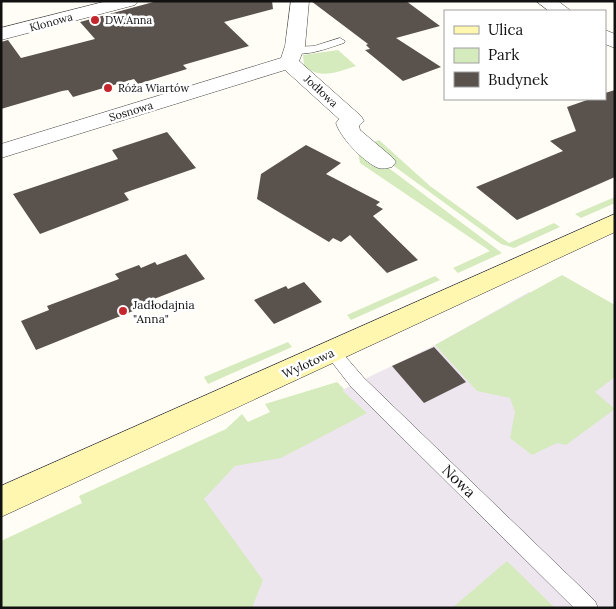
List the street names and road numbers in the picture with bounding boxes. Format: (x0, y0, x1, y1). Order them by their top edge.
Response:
street label: Klonowa (28, 9, 75, 34)
street label: Jodłowa (300, 71, 341, 110)
street label: Sosnowa (107, 98, 155, 124)
street label: Wylotowa (280, 345, 336, 381)
street label: Nowa (438, 460, 480, 502)

